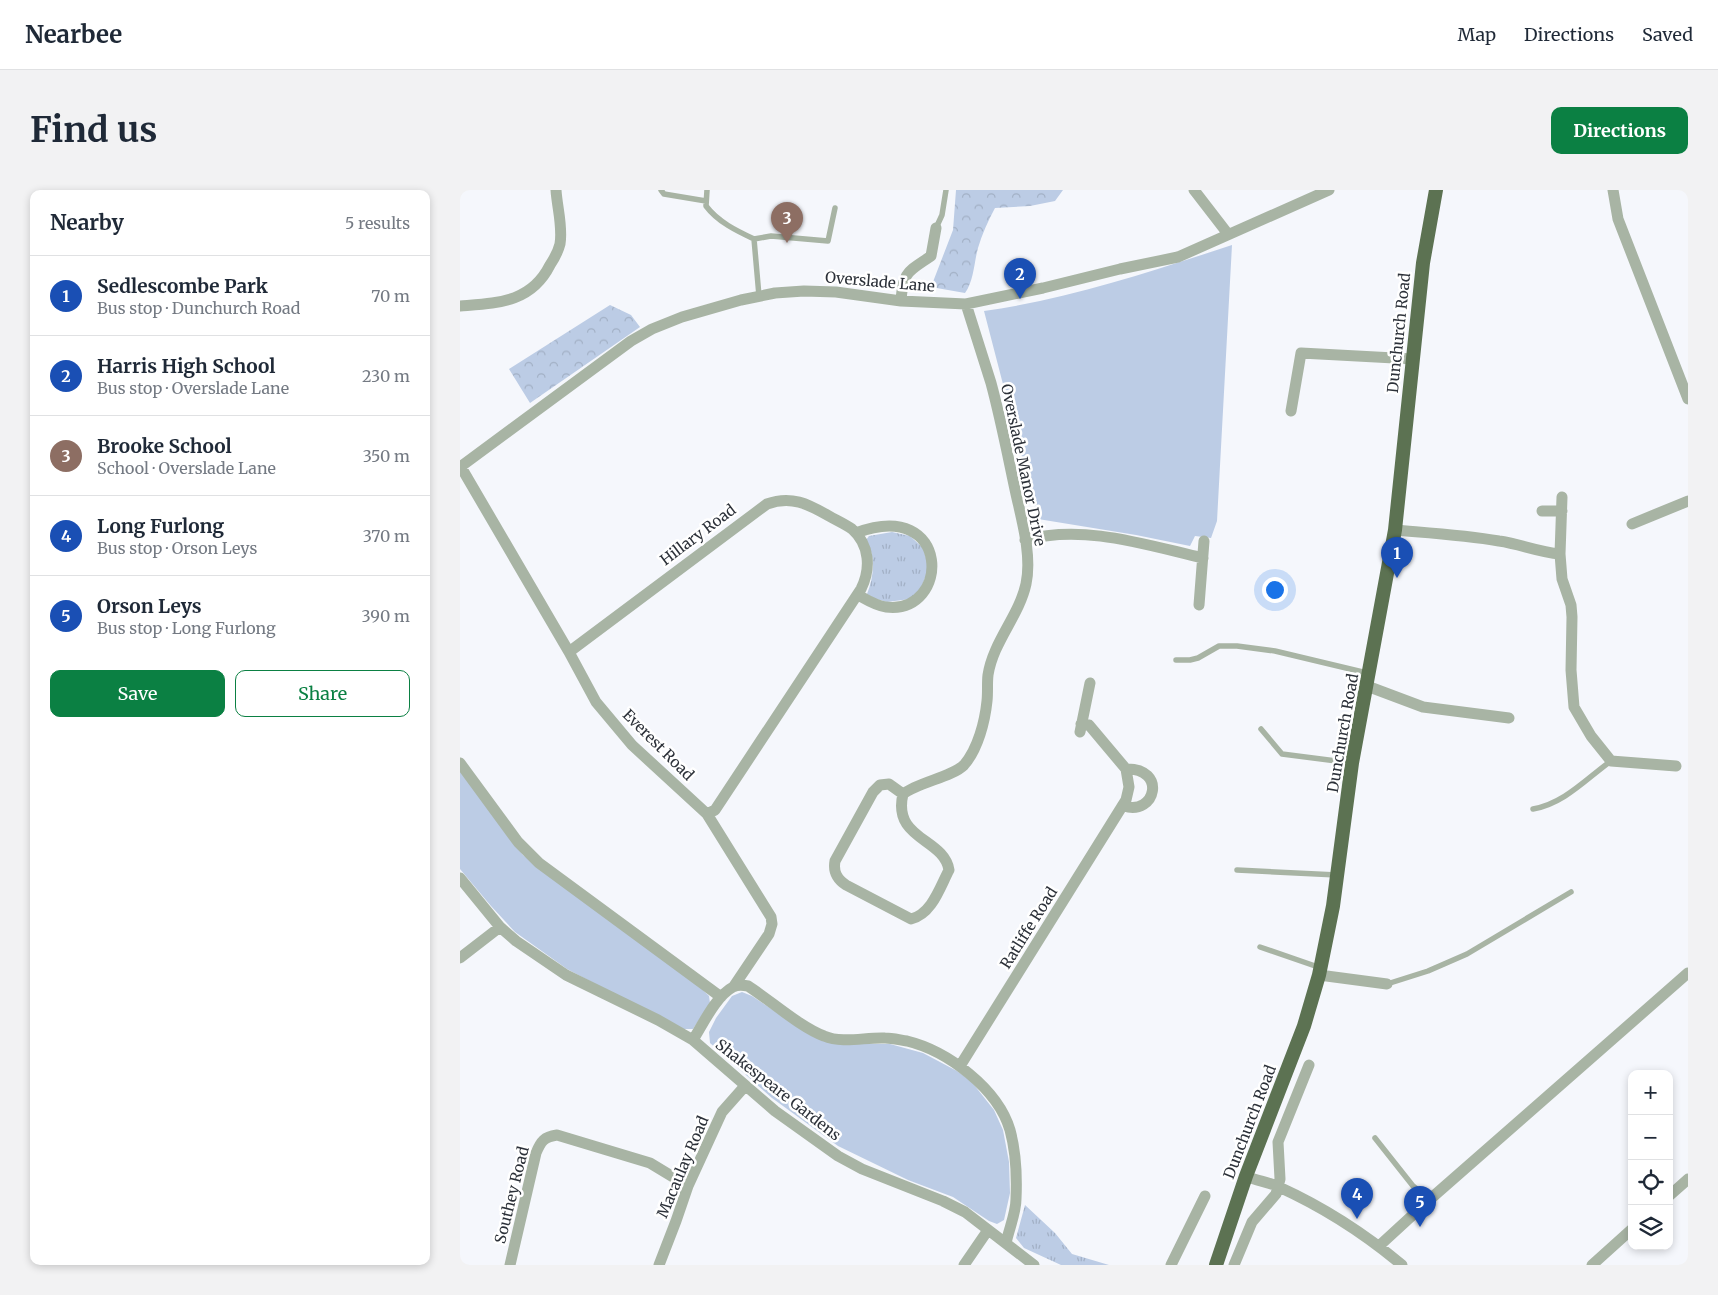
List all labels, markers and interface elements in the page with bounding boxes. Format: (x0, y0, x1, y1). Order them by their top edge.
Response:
text: Nearbee (25, 19, 122, 50)
text: Map (1458, 23, 1496, 46)
text: Directions (1524, 23, 1614, 46)
text: Saved (1642, 23, 1693, 46)
button: Directions (1551, 107, 1688, 154)
text: Find us (30, 108, 157, 152)
pin: 3 (771, 202, 803, 243)
text: Nearby (50, 209, 124, 236)
text: 5 results (345, 213, 410, 233)
pin: 2 (1004, 258, 1036, 299)
street label: Overslade Lane (824, 267, 936, 296)
street label: Dunchurch Road (1383, 272, 1414, 394)
text: Sedlescombe Park (97, 274, 268, 298)
text: 1 (62, 286, 70, 306)
text: 70 m (371, 286, 410, 306)
text: Bus stop · Dunchurch Road (97, 298, 300, 318)
text: Harris High School (97, 354, 275, 378)
text: 2 (61, 366, 71, 386)
text: 230 m (362, 366, 410, 386)
text: Bus stop · Overslade Lane (97, 378, 289, 398)
street label: Overslade Manor Drive (997, 382, 1050, 548)
text: Brooke School (97, 434, 232, 458)
text: 3 (61, 446, 71, 466)
text: 350 m (363, 446, 410, 466)
text: School · Overslade Lane (97, 458, 276, 478)
street label: Hillary Road (656, 500, 739, 569)
text: Long Furlong (97, 514, 224, 538)
text: 4 (61, 526, 71, 546)
text: 370 m (363, 526, 410, 546)
pin: 1 (1381, 537, 1413, 578)
text: Bus stop · Orson Leys (97, 538, 257, 558)
your location (1262, 577, 1288, 603)
text: Orson Leys (97, 594, 202, 618)
text: 5 (61, 606, 71, 626)
text: 390 m (362, 606, 410, 626)
text: Bus stop · Long Furlong (97, 618, 276, 638)
button: Save (50, 670, 225, 717)
button: Share (235, 670, 410, 717)
street label: Dunchurch Road (1323, 672, 1362, 794)
street label: Everest Road (619, 705, 698, 784)
street label: Ratliffe Road (996, 883, 1061, 972)
street label: Shakespeare Gardens (712, 1035, 845, 1144)
street label: Dunchurch Road (1219, 1062, 1280, 1182)
map controls (1628, 1070, 1673, 1250)
button: + (1628, 1070, 1673, 1115)
street label: Macaulay Road (653, 1113, 713, 1221)
button: − (1628, 1115, 1673, 1160)
street label: Southey Road (490, 1144, 533, 1245)
button: locate (1628, 1160, 1673, 1205)
pin: 4 (1341, 1178, 1373, 1219)
pin: 5 (1404, 1186, 1436, 1227)
button: layers (1628, 1205, 1673, 1250)

